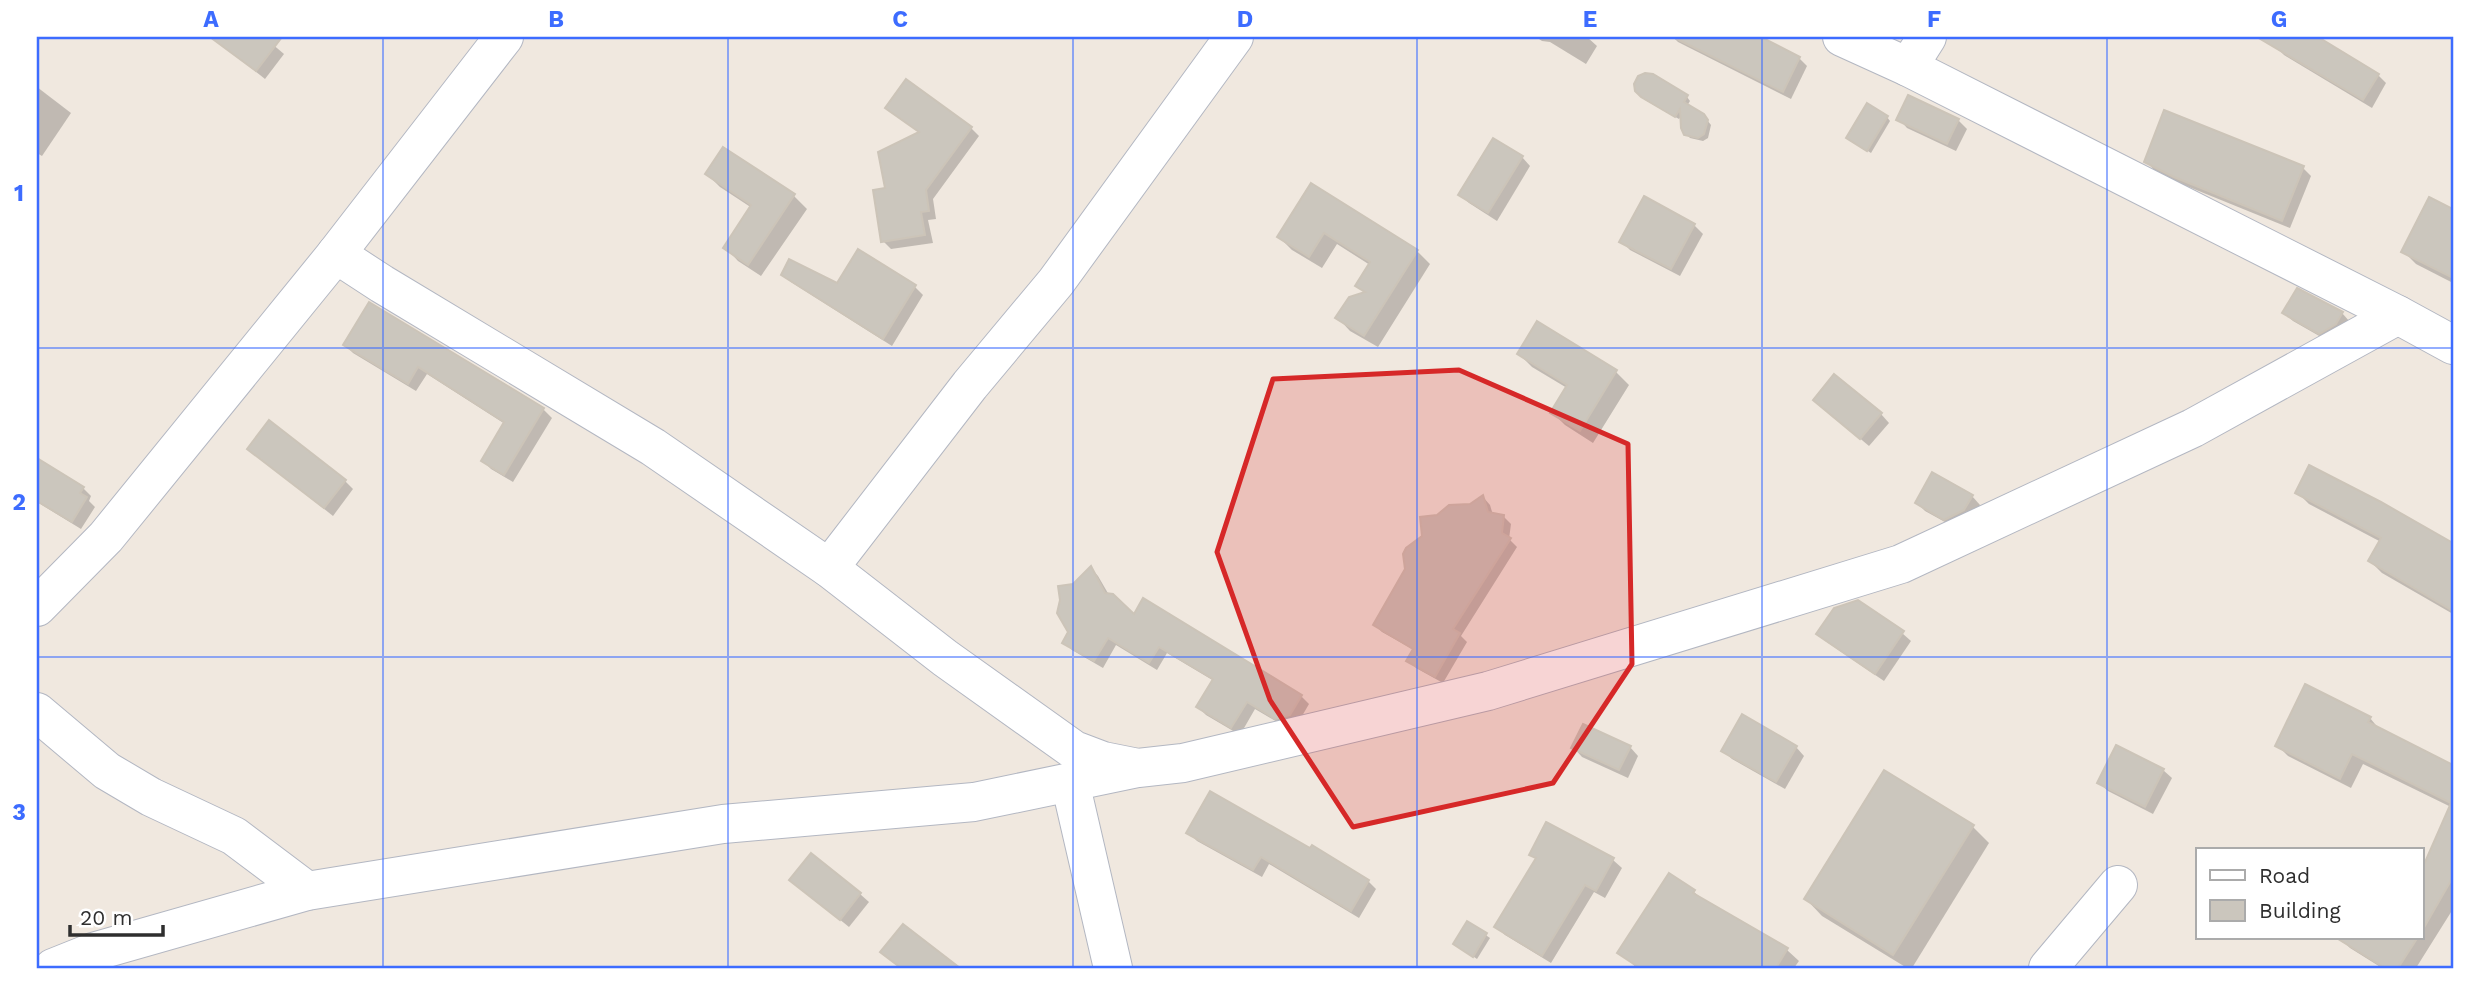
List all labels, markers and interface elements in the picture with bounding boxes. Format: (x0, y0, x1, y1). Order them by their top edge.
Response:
text: A (203, 6, 219, 33)
text: B (548, 6, 564, 33)
text: C (892, 6, 908, 33)
text: D (1237, 6, 1253, 33)
text: E (1583, 6, 1597, 33)
text: F (1927, 6, 1941, 33)
text: G (2271, 6, 2287, 33)
text: 1 (14, 180, 24, 207)
text: 2 (12, 489, 26, 516)
text: 3 (12, 799, 26, 826)
legend (2196, 848, 2424, 939)
text: Road (2259, 863, 2310, 888)
scale bar (70, 893, 163, 937)
text: Building (2259, 898, 2341, 923)
text: 20 m (80, 905, 132, 930)

